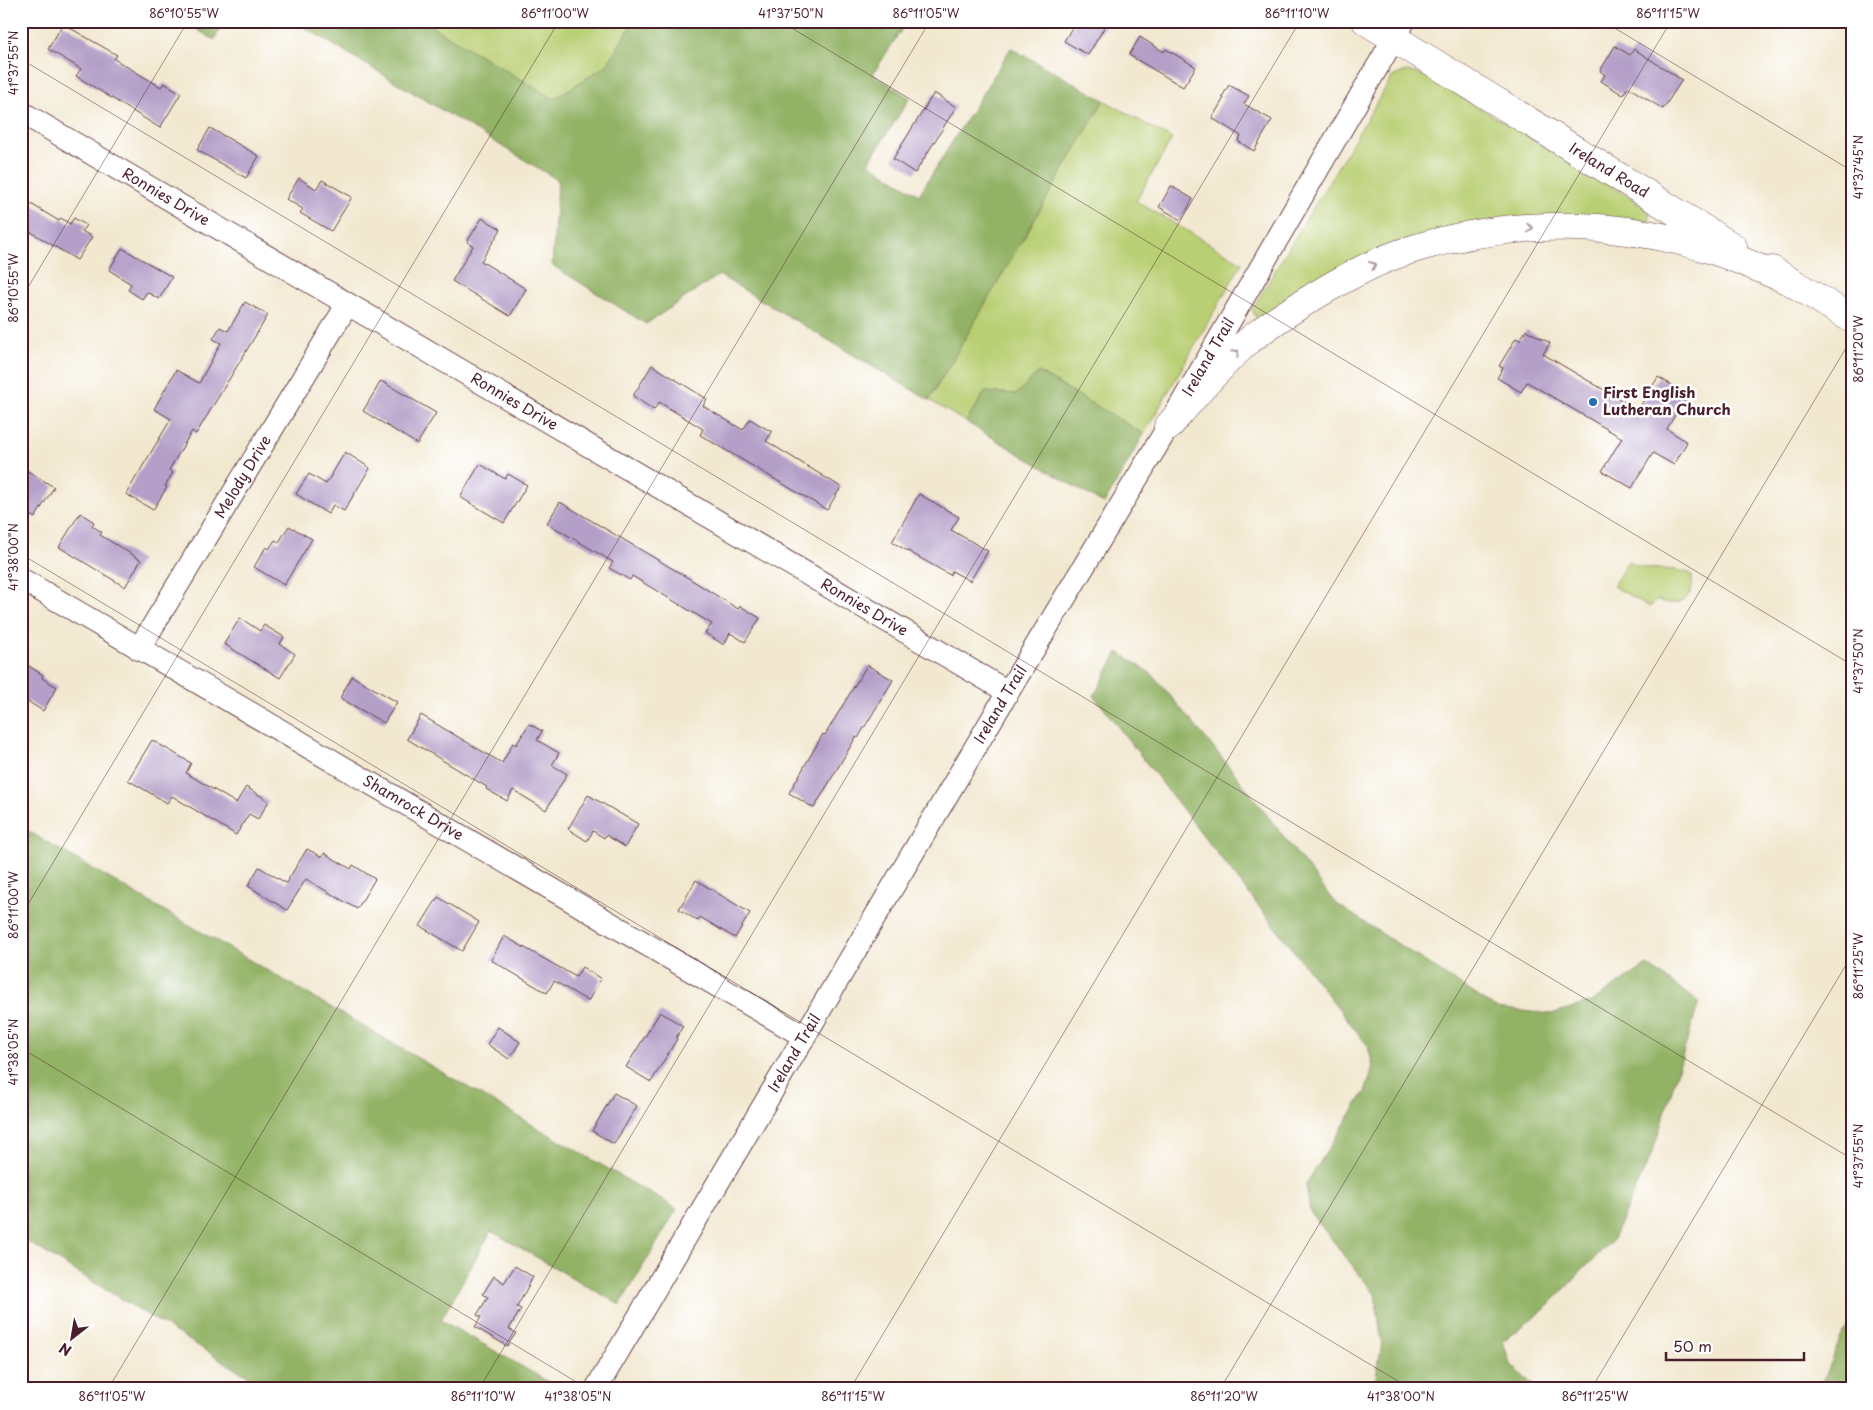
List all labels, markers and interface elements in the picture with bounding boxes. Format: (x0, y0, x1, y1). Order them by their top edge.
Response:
text: 86°10'55"W (149, 4, 220, 22)
text: 86°11'00"W (521, 4, 590, 22)
text: 41°37'50"N (758, 4, 824, 22)
text: 86°11'05"W (893, 4, 960, 22)
text: 86°11'10"W (1265, 4, 1330, 22)
text: 86°11'15"W (1636, 4, 1701, 22)
text: 41°37'55"N (4, 31, 22, 95)
text: 41°37'45"N (1849, 135, 1867, 199)
street label: Ireland Road (1565, 136, 1654, 203)
street label: Ronnies Drive (119, 161, 215, 231)
one-way arrow (1526, 222, 1534, 233)
text: 86°10'55"W (4, 252, 22, 323)
one-way arrow (1368, 261, 1377, 272)
street label: Ireland Trail (1175, 313, 1239, 400)
text: 86°11'20"W (1849, 314, 1867, 383)
one-way arrow (1231, 349, 1240, 358)
street label: Ronnies Drive (467, 366, 563, 435)
place label: First English Lutheran Church (1603, 380, 1731, 420)
marker: First English Lutheran Church (1587, 396, 1599, 408)
street label: Melody Drive (208, 430, 276, 522)
text: 41°38'00"N (4, 523, 22, 591)
street label: Ronnies Drive (817, 571, 913, 641)
text: 41°37'50"N (1849, 628, 1867, 694)
street label: Ireland Trail (967, 660, 1032, 747)
street label: Shamrock Drive (359, 768, 469, 845)
text: 86°11'00"W (4, 870, 22, 939)
text: 86°11'25"W (1849, 932, 1867, 999)
street label: Ireland Trail (761, 1009, 825, 1096)
text: 41°38'05"N (4, 1019, 22, 1085)
text: 41°37'55"N (1849, 1124, 1867, 1188)
north arrow (48, 1312, 98, 1362)
scale bar (1666, 1330, 1803, 1362)
text: 50 m (1673, 1334, 1712, 1357)
text: N (55, 1338, 75, 1361)
text: 86°11'05"W (79, 1387, 146, 1405)
text: 86°11'10"W (451, 1387, 516, 1405)
text: 41°38'05"N (545, 1387, 611, 1405)
text: 86°11'15"W (821, 1387, 886, 1405)
text: 86°11'20"W (1190, 1387, 1259, 1405)
text: 41°38'00"N (1367, 1387, 1435, 1405)
text: 86°11'25"W (1562, 1387, 1629, 1405)

